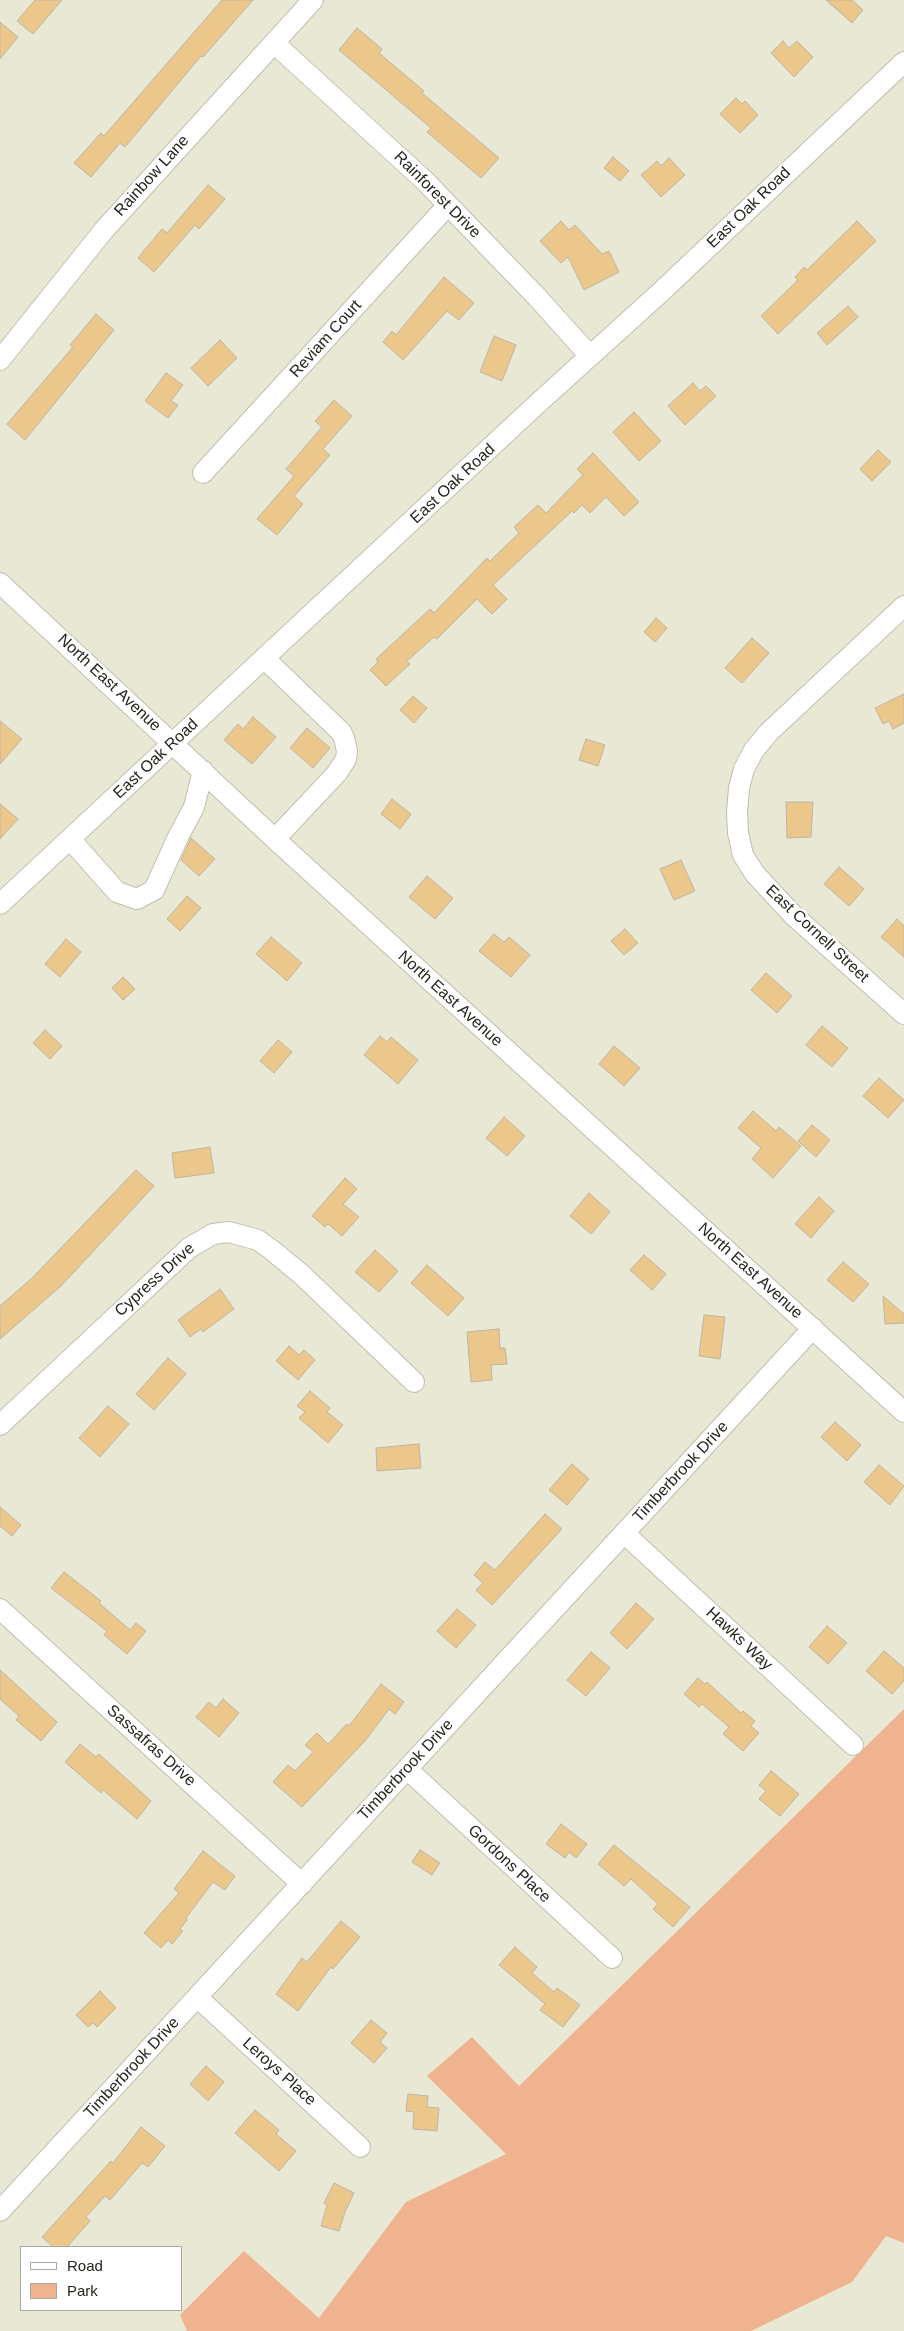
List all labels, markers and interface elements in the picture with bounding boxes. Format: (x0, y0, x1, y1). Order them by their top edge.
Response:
street label: Rainbow Lane (111, 132, 193, 220)
street label: Rainforest Drive (390, 148, 484, 242)
street label: East Oak Road (703, 163, 795, 253)
street label: Reviam Court (286, 296, 366, 382)
street label: East Oak Road (407, 440, 499, 528)
street label: North East Avenue (53, 630, 165, 736)
street label: East Oak Road (110, 715, 202, 803)
street label: East Cornell Street (761, 881, 873, 987)
street label: North East Avenue (394, 947, 506, 1051)
street label: North East Avenue (694, 1219, 806, 1323)
street label: Cypress Drive (111, 1239, 199, 1321)
street label: Timberbrook Drive (629, 1418, 733, 1526)
street label: Hawks Way (702, 1603, 776, 1675)
street label: Sassafras Drive (103, 1701, 199, 1791)
street label: Timberbrook Drive (354, 1716, 458, 1824)
street label: Gordons Place (464, 1821, 554, 1907)
street label: Timberbrook Drive (80, 2014, 184, 2122)
street label: Leroys Place (238, 2034, 320, 2110)
legend (20, 2246, 182, 2311)
text: Road (67, 2257, 103, 2274)
text: Park (67, 2282, 98, 2299)

